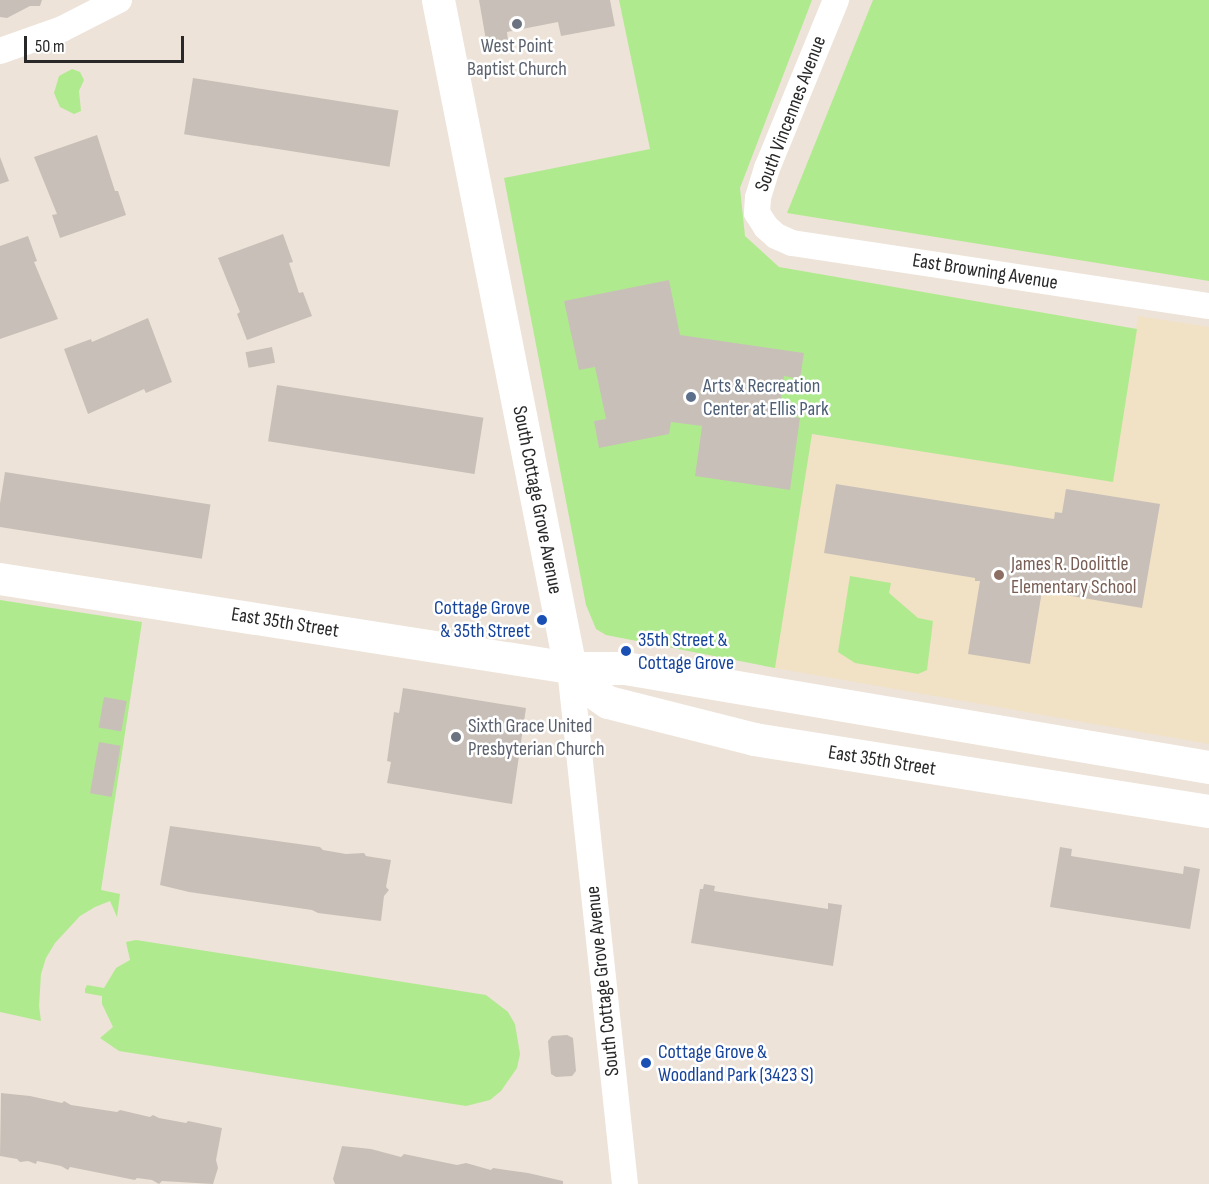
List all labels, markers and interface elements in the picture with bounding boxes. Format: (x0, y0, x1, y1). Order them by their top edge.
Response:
marker: West Point Baptist Church (510, 17, 524, 31)
scale bar (27, 24, 188, 62)
street label: South Vincennes Avenue (750, 33, 832, 195)
place label: West Point Baptist Church (467, 34, 567, 81)
text: 50 m (35, 36, 65, 57)
street label: East Browning Avenue (911, 249, 1059, 295)
place label: Arts & Recreation Center at Ellis Park (703, 374, 829, 421)
marker: Arts & Recreation Center at Ellis Park (684, 390, 698, 404)
street label: South Cottage Grove Avenue (507, 404, 567, 596)
place label: James R. Doolittle Elementary School (1011, 552, 1137, 599)
marker: James R. Doolittle Elementary School (992, 568, 1006, 582)
place label: Cottage Grove & 35th Street (434, 596, 530, 643)
street label: East 35th Street (230, 603, 340, 643)
marker: Cottage Grove & 35th Street (535, 613, 549, 627)
place label: 35th Street & Cottage Grove (638, 628, 734, 675)
marker: 35th Street & Cottage Grove (619, 644, 633, 658)
place label: Sixth Grace United Presbyterian Church (468, 714, 605, 761)
marker: Sixth Grace United Presbyterian Church (449, 730, 463, 744)
street label: East 35th Street (827, 741, 937, 781)
street label: South Cottage Grove Avenue (581, 885, 625, 1077)
place label: Cottage Grove & Woodland Park (3423 S) (658, 1040, 813, 1087)
marker: Cottage Grove & Woodland Park (3423 S) (639, 1056, 653, 1070)

